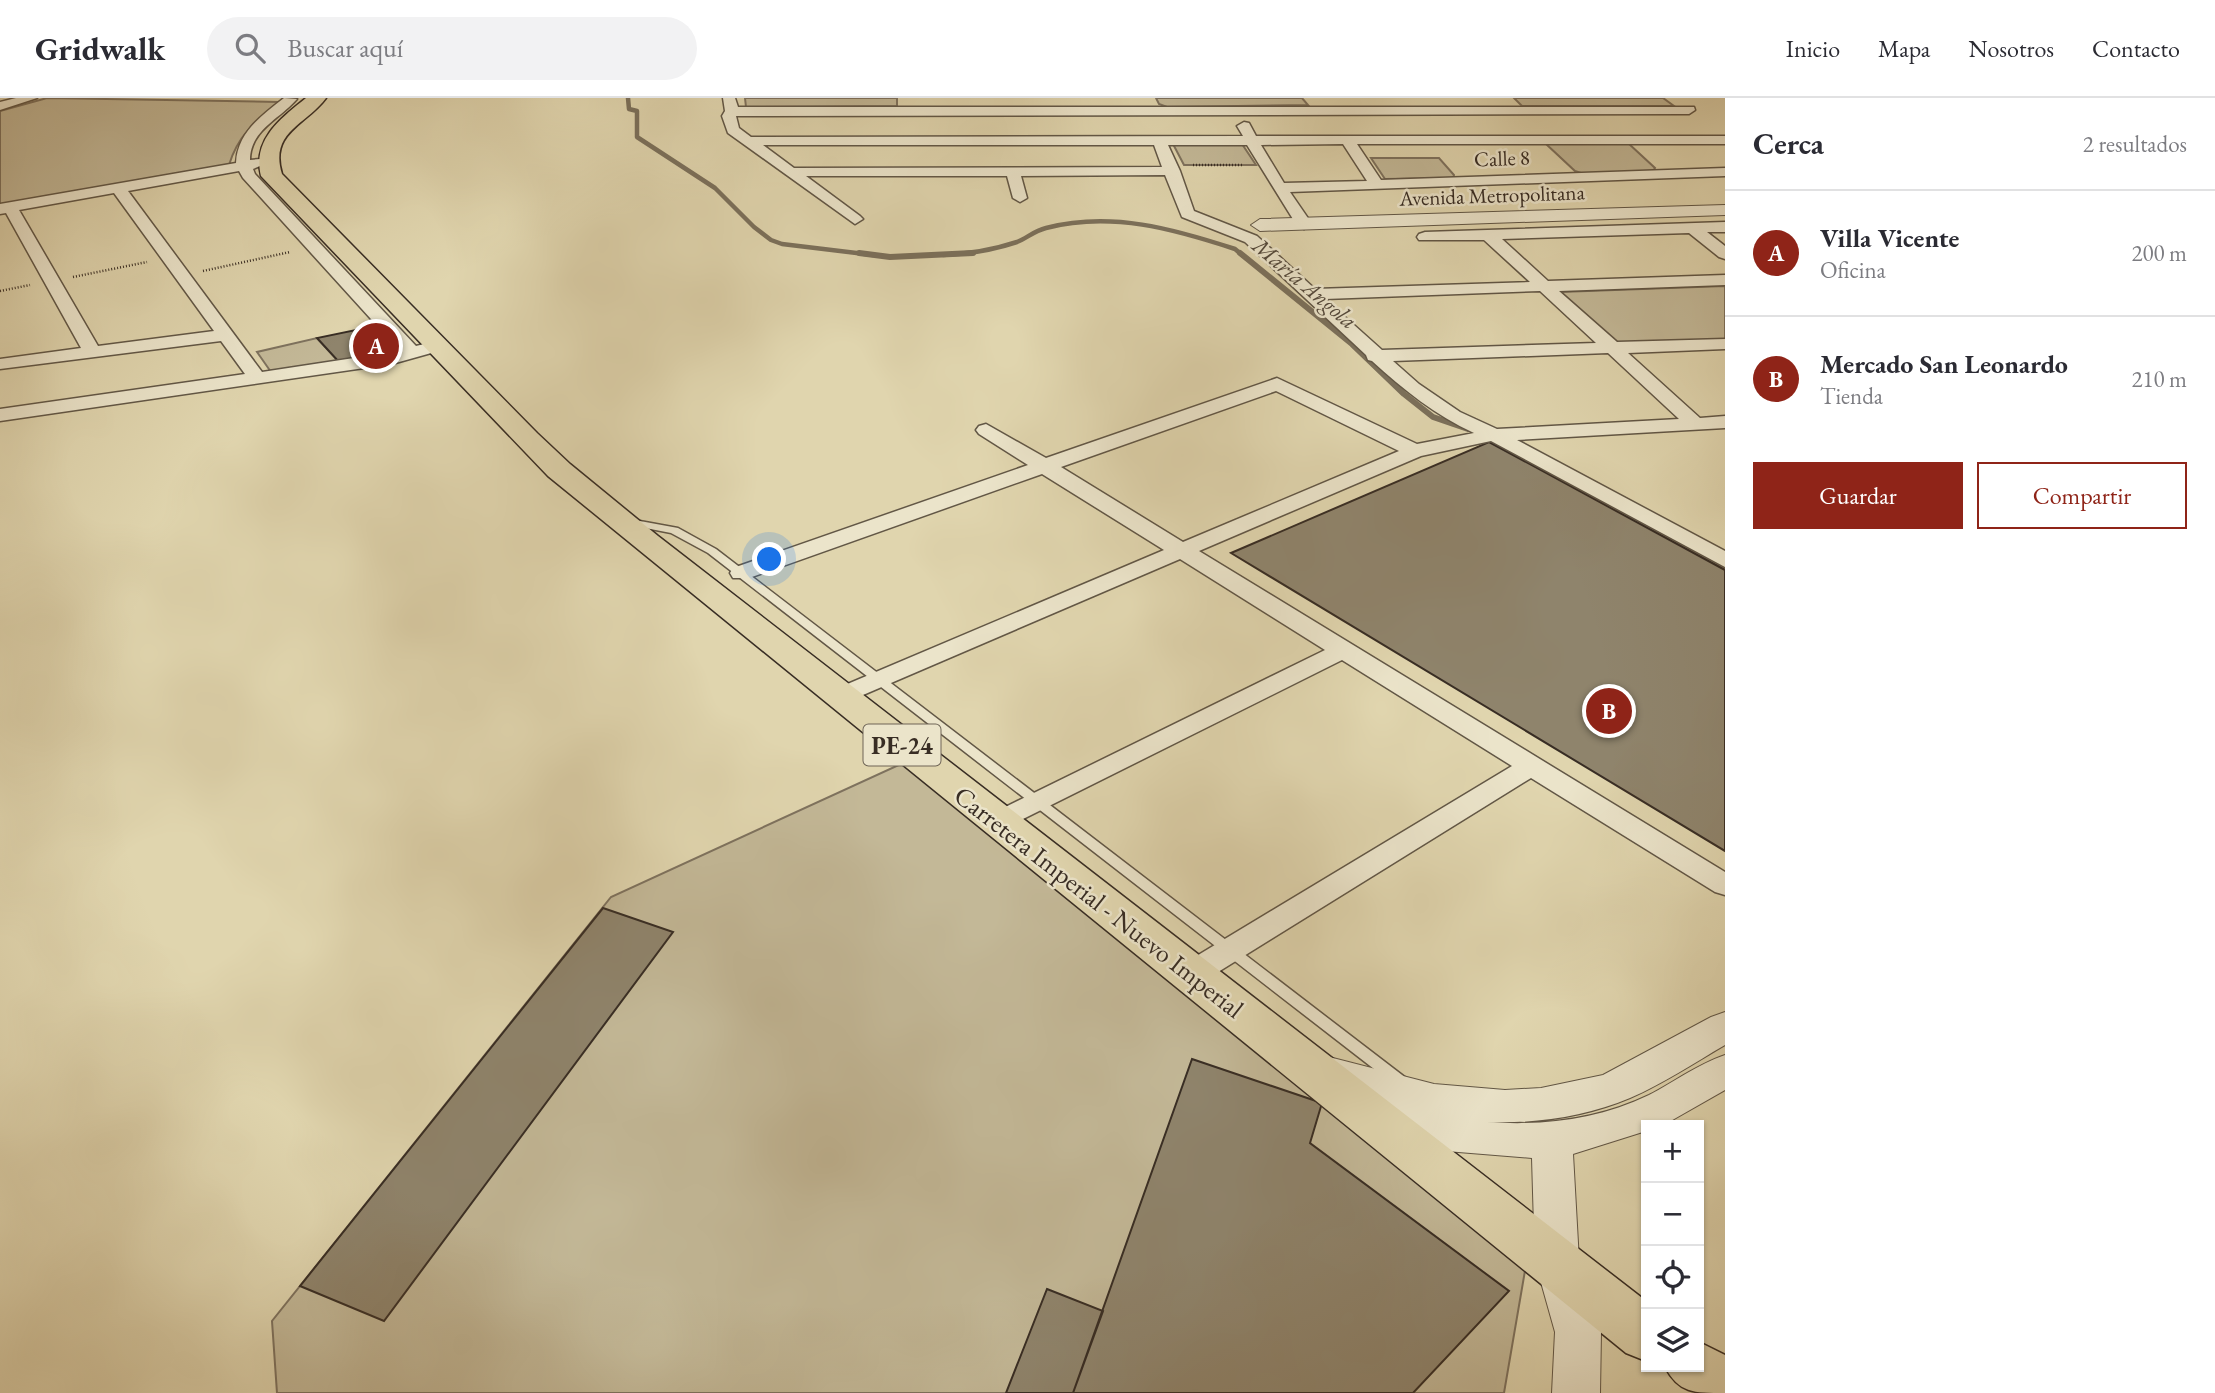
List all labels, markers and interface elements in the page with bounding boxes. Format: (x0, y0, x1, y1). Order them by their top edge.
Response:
search box (207, 17, 697, 80)
text: Gridwalk (35, 27, 165, 70)
icon: search (231, 29, 269, 67)
text: Buscar aquí (287, 31, 403, 65)
text: Inicio (1786, 33, 1840, 64)
text: Mapa (1878, 33, 1930, 64)
text: Nosotros (1968, 33, 2054, 64)
text: Contacto (2092, 33, 2180, 64)
text: Cerca (1753, 124, 1824, 163)
text: 2 resultados (2083, 129, 2187, 159)
street label: Calle 8 (1474, 144, 1530, 172)
street label: Avenida Metropolitana (1398, 178, 1586, 212)
text: Villa Vicente (1820, 221, 1959, 255)
water label: María Angola (1245, 229, 1363, 335)
text: A (1768, 238, 1784, 268)
text: 200 m (2131, 238, 2187, 268)
text: Oficina (1820, 255, 1886, 285)
pin: A (353, 320, 399, 372)
text: Mercado San Leonardo (1820, 347, 2068, 381)
text: B (1769, 364, 1783, 394)
text: 210 m (2131, 364, 2187, 394)
text: Tienda (1820, 381, 1883, 411)
button: Guardar (1753, 462, 1963, 529)
button: Compartir (1977, 462, 2187, 529)
your location (752, 542, 786, 576)
pin: B (1586, 685, 1632, 737)
road number: PE-24 (864, 724, 940, 766)
street label: Carretera Imperial - Nuevo Imperial (947, 778, 1251, 1026)
map controls (1641, 1120, 1704, 1372)
button: + (1641, 1120, 1704, 1183)
button: − (1641, 1183, 1704, 1246)
button: locate (1641, 1246, 1704, 1309)
button: layers (1641, 1309, 1704, 1372)

